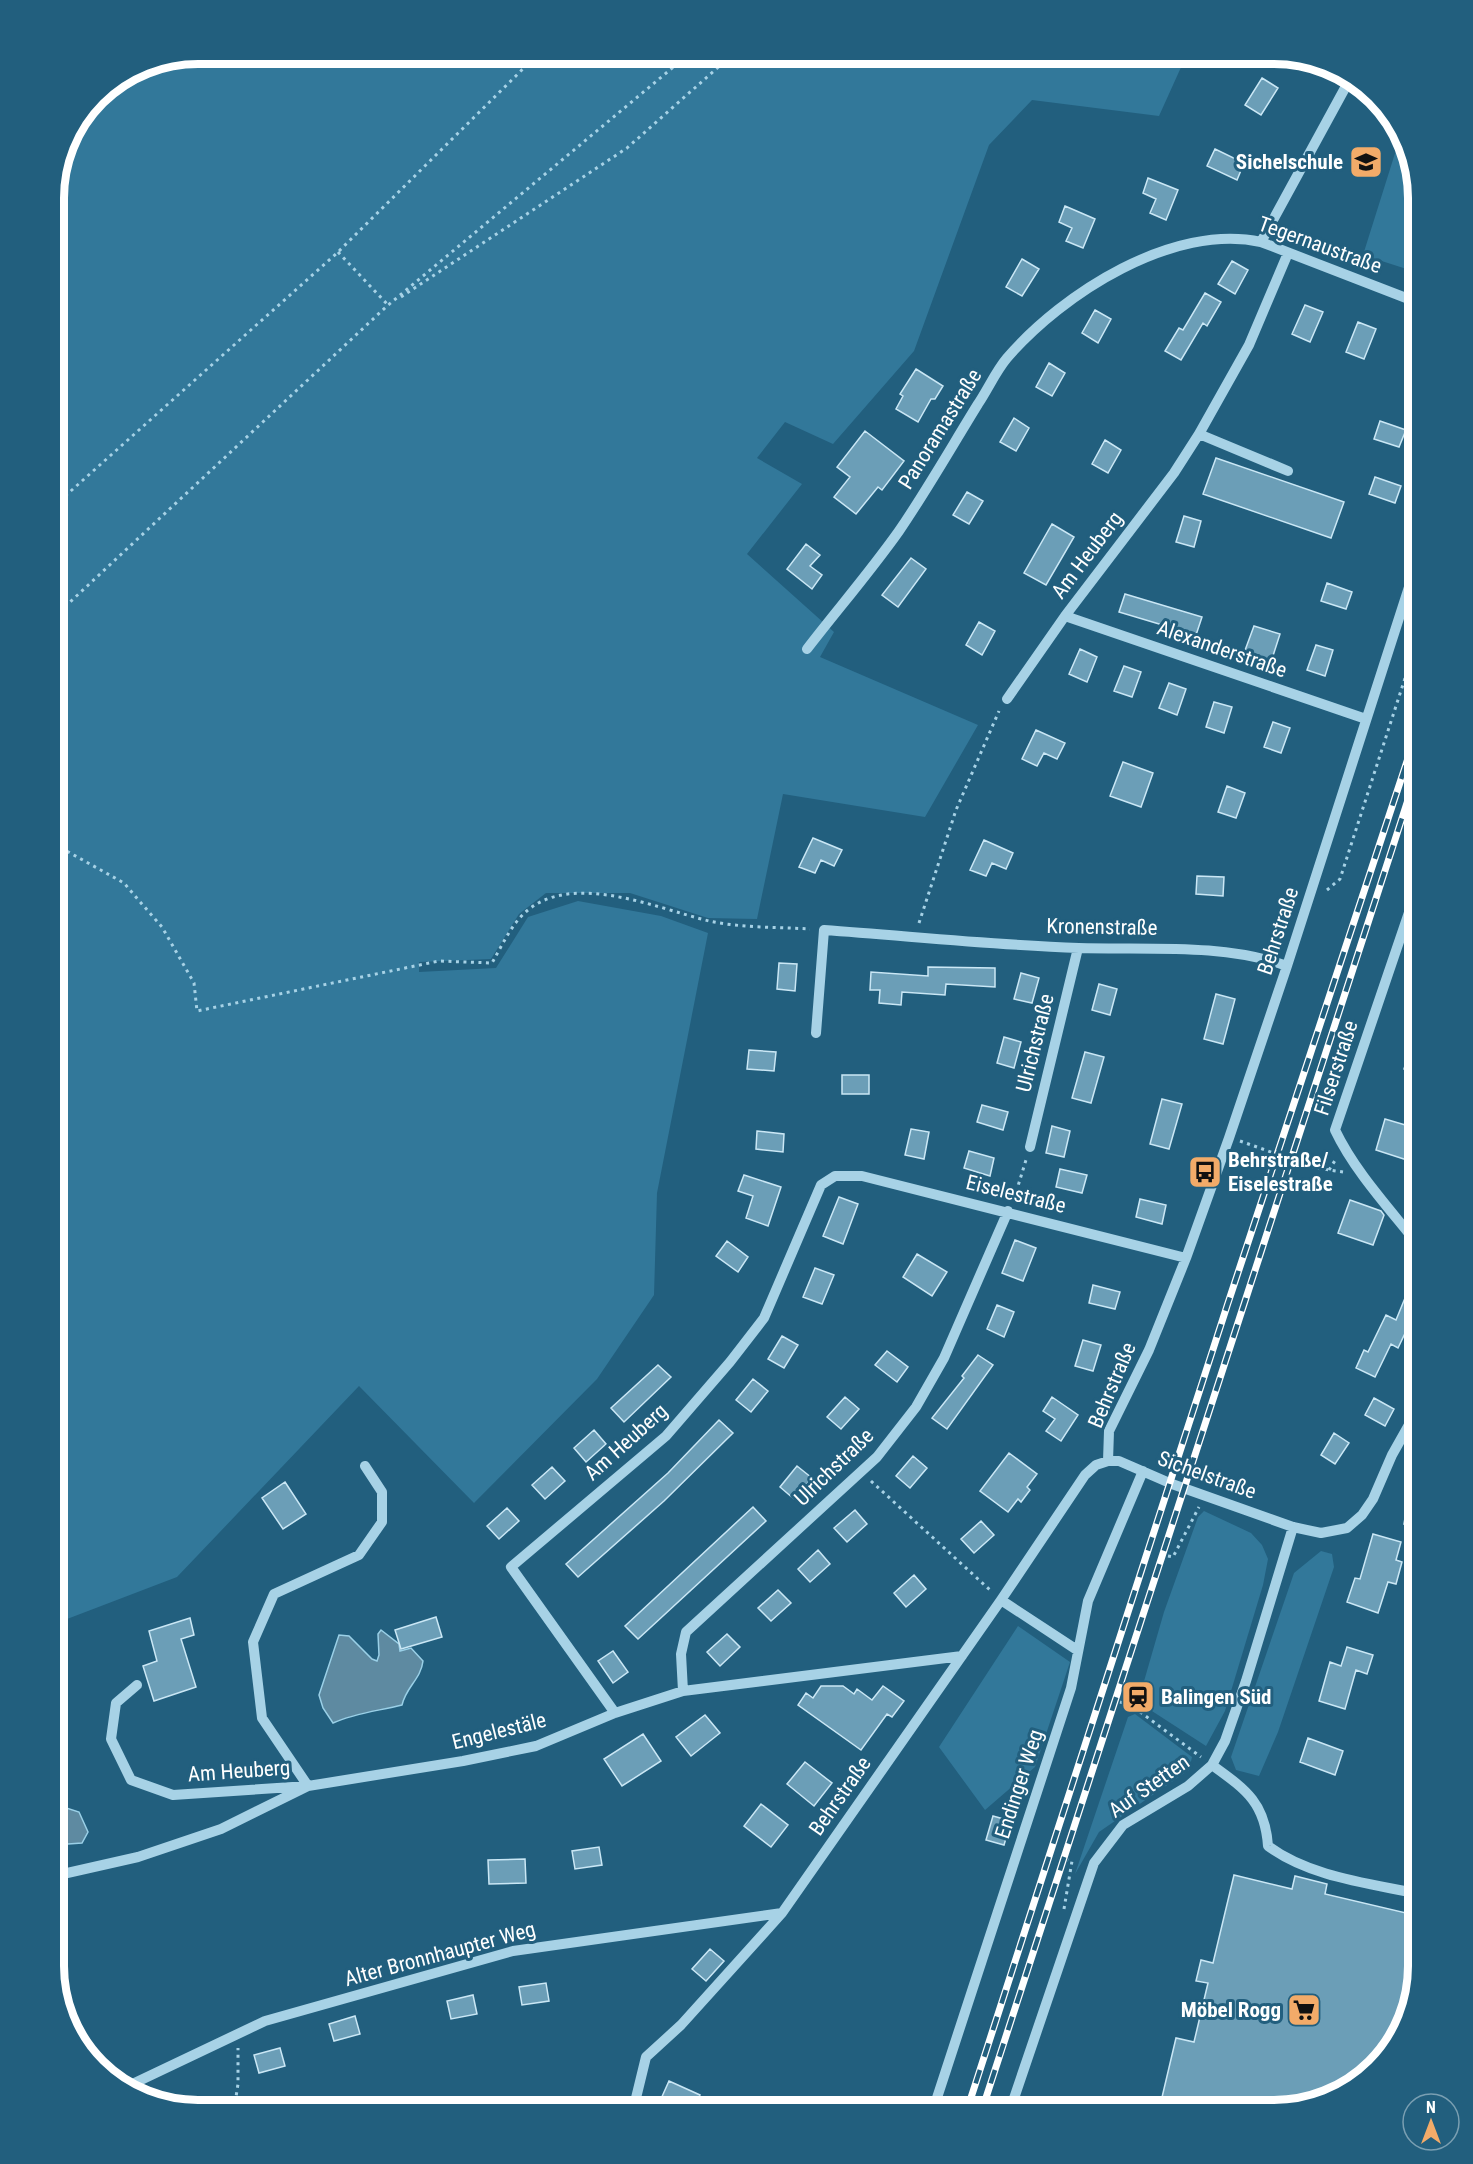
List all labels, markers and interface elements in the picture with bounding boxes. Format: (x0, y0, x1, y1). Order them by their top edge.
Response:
school or university icon: Sichelschule (1348, 144, 1384, 180)
place label: Sichelschule (1236, 150, 1343, 174)
street label: Tegernaustraße (1255, 212, 1385, 278)
street label: Panoramastraße (894, 364, 987, 493)
street label: Am Heuberg (1047, 507, 1127, 603)
street label: Alexanderstraße (1154, 616, 1290, 682)
street label: Behrstraße (1253, 884, 1303, 978)
street label: Kronenstraße (1046, 914, 1158, 940)
street label: Ulrichstraße (1011, 991, 1059, 1095)
street label: Filserstraße (1309, 1017, 1363, 1118)
place label: Behrstraße/ Eiselestraße (1228, 1148, 1333, 1196)
bus stop icon: Behrstraße/ Eiselestraße (1187, 1154, 1223, 1190)
street label: Eiselestraße (964, 1170, 1069, 1218)
street label: Behrstraße (1083, 1339, 1141, 1431)
street label: Am Heuberg (580, 1399, 672, 1485)
street label: Ulrichstraße (790, 1423, 879, 1510)
street label: Sichelstraße (1155, 1446, 1260, 1504)
station icon: Balingen Süd (1120, 1679, 1156, 1715)
place label: Balingen Süd (1161, 1685, 1271, 1709)
street label: Engelestäle (450, 1708, 549, 1754)
street label: Endinger Weg (990, 1726, 1048, 1842)
street label: Auf Stetten (1104, 1749, 1194, 1823)
street label: Behrstraße (804, 1752, 876, 1840)
street label: Am Heuberg (187, 1755, 291, 1787)
street label: Alter Bronnhaupter Weg (342, 1917, 538, 1991)
supermarket icon: Möbel Rogg (1286, 1992, 1322, 2028)
place label: Möbel Rogg (1181, 1998, 1281, 2022)
north arrow (1401, 2092, 1461, 2152)
text: N (1426, 2098, 1436, 2117)

